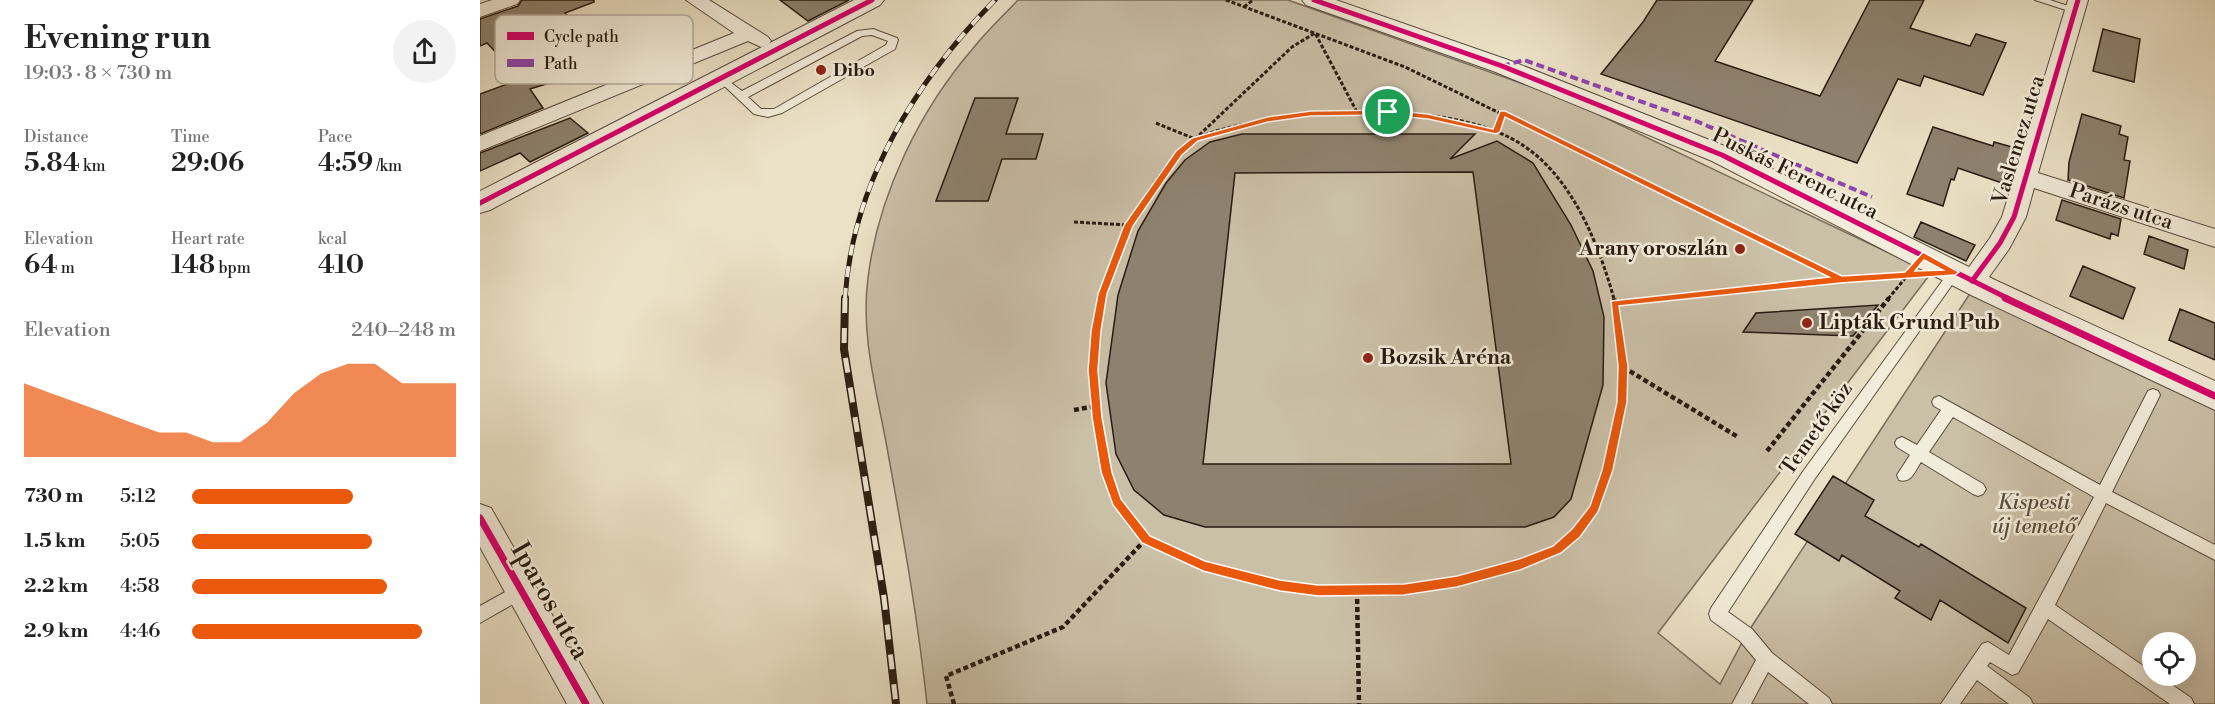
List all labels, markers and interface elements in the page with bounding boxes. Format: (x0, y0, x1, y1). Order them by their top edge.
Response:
legend (495, 15, 693, 84)
text: Evening run (24, 18, 211, 59)
button: share (393, 20, 456, 83)
text: Cycle path (544, 27, 619, 47)
text: Path (544, 54, 578, 74)
place label: Dibo (833, 59, 875, 82)
text: 19:03 · 8 × 730 m (24, 61, 172, 86)
marker: Dibo (814, 63, 828, 77)
street label: Vaslemez utca (1987, 72, 2051, 209)
pin (1362, 86, 1413, 137)
icon: arrive (1371, 95, 1404, 128)
street label: Puskás Ferenc utca (1708, 122, 1883, 226)
text: Distance (24, 127, 89, 147)
text: Time (171, 127, 210, 147)
text: Pace (318, 127, 352, 147)
text: 5.84 (24, 147, 80, 179)
text: 29:06 (171, 147, 244, 179)
text: 4:59 (318, 147, 373, 179)
text: km (80, 156, 105, 176)
text: /km (373, 156, 402, 176)
street label: Parázs utca (2066, 178, 2176, 236)
text: Elevation (24, 229, 93, 249)
text: Heart rate (171, 229, 245, 249)
text: kcal (318, 229, 347, 249)
place label: Arany oroszlán (1578, 236, 1728, 262)
marker: Arany oroszlán (1733, 242, 1747, 256)
text: 64 (24, 249, 57, 281)
text: 148 (171, 249, 215, 281)
text: 410 (318, 249, 364, 281)
text: m (57, 258, 75, 278)
text: bpm (215, 258, 251, 278)
place label: Lipták Grund Pub (1819, 310, 2000, 336)
marker: Lipták Grund Pub (1800, 316, 1814, 330)
text: Elevation (24, 318, 111, 343)
text: 240–248 m (351, 318, 456, 343)
place label: Bozsik Aréna (1380, 345, 1512, 371)
marker: Bozsik Aréna (1361, 351, 1375, 365)
street label: Temető köz (1775, 377, 1859, 481)
text: 730 m (24, 484, 84, 509)
text: 5:12 (120, 484, 156, 509)
park label: Kispesti új temető (1992, 490, 2079, 540)
text: 1.5 km (24, 529, 85, 554)
text: 5:05 (120, 529, 160, 554)
street label: Iparos utca (504, 537, 597, 666)
text: 2.2 km (24, 574, 88, 599)
text: 4:58 (120, 574, 160, 599)
text: 2.9 km (24, 619, 88, 644)
text: 4:46 (120, 619, 160, 644)
map controls (2142, 632, 2196, 686)
button: locate (2142, 632, 2196, 686)

